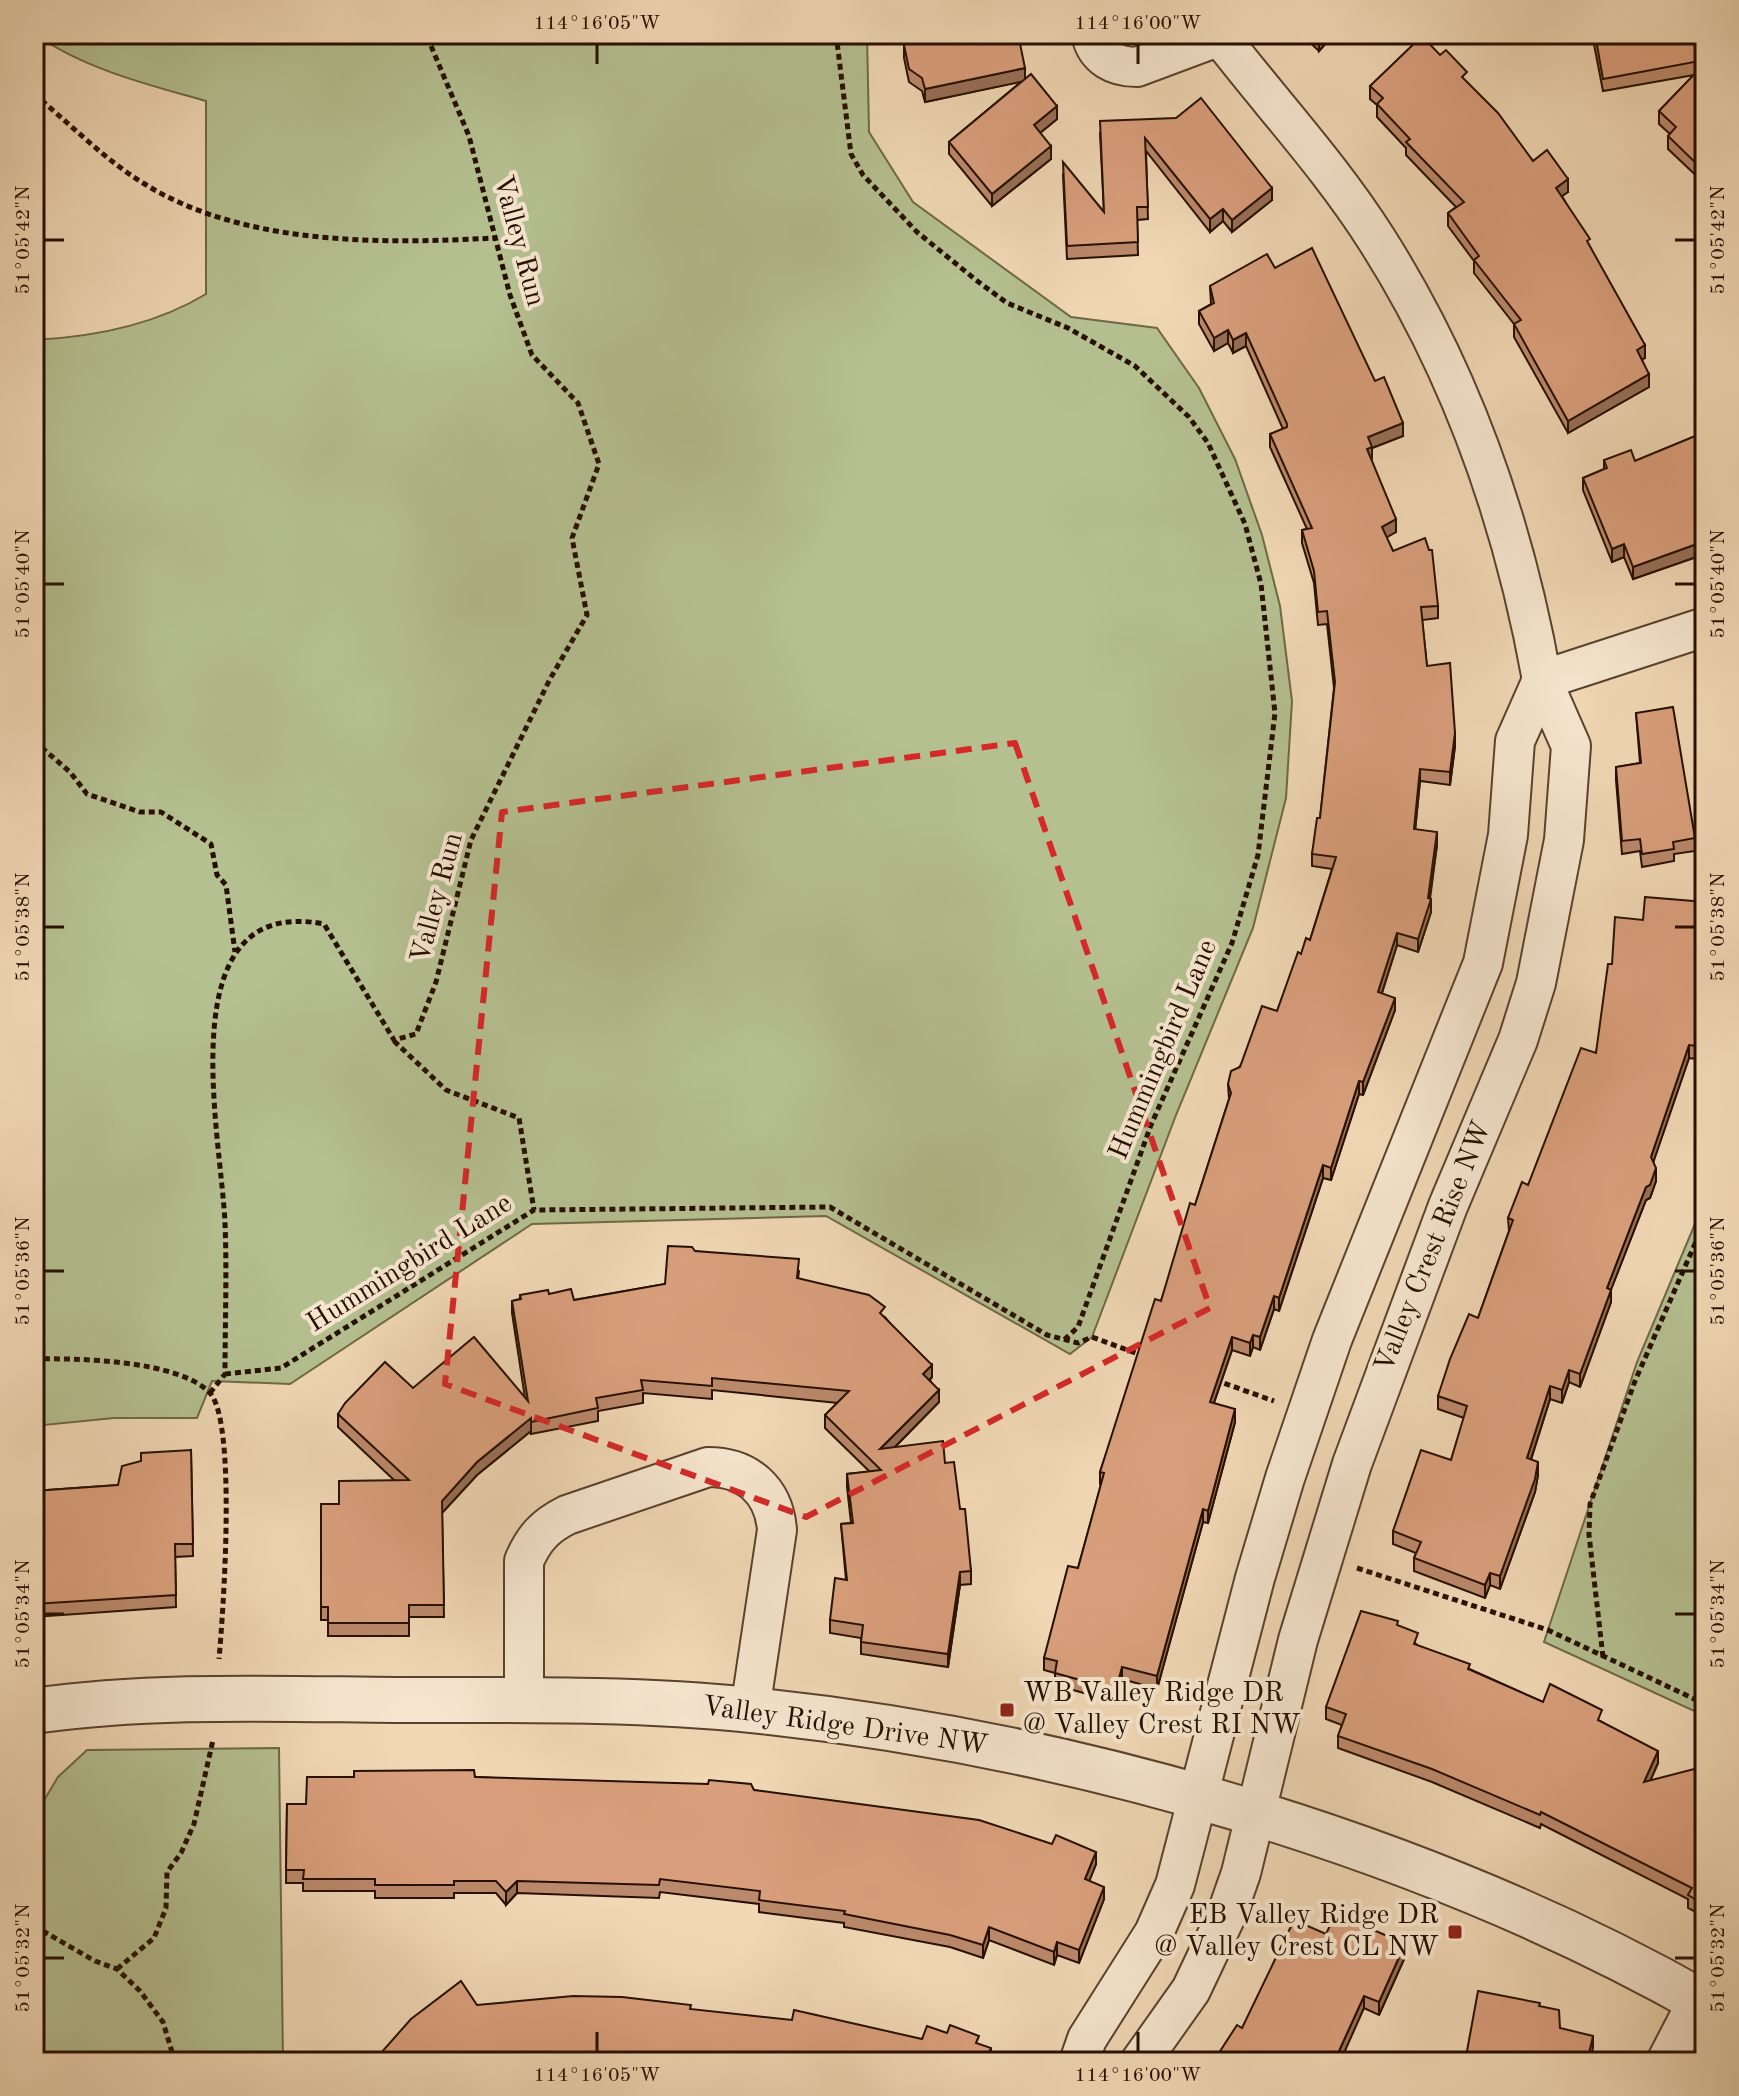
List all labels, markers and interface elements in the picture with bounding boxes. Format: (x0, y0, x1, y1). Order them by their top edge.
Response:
text: 114°16'05"W (534, 14, 660, 34)
text: 114°16'00"W (1075, 14, 1201, 34)
street label: Valley Run (487, 173, 549, 309)
text: 51°05'42"N (14, 185, 34, 295)
text: 51°05'42"N (1709, 185, 1729, 295)
text: 51°05'40"N (14, 529, 34, 639)
text: 51°05'40"N (1709, 529, 1729, 639)
street label: Valley Run (407, 830, 469, 966)
text: 51°05'38"N (14, 872, 34, 982)
text: 51°05'38"N (1709, 872, 1729, 982)
street label: Hummingbird Lane (1105, 936, 1223, 1164)
street label: Valley Crest Rise NW (1371, 1117, 1497, 1377)
street label: Hummingbird Lane (303, 1190, 517, 1338)
text: 51°05'36"N (14, 1216, 34, 1326)
text: 51°05'36"N (1709, 1216, 1729, 1326)
text: 51°05'34"N (14, 1559, 34, 1669)
text: 51°05'34"N (1709, 1559, 1729, 1669)
place label: WB Valley Ridge DR @ Valley Crest RI NW (1023, 1680, 1301, 1740)
street label: Valley Ridge Drive NW (700, 1693, 990, 1761)
marker: WB Valley Ridge DR @ Valley Crest RI NW (998, 1701, 1016, 1719)
place label: EB Valley Ridge DR @ Valley Crest CL NW (1155, 1902, 1439, 1962)
text: 51°05'32"N (14, 1903, 34, 2013)
text: 51°05'32"N (1709, 1903, 1729, 2013)
marker: EB Valley Ridge DR @ Valley Crest CL NW (1446, 1923, 1464, 1941)
text: 114°16'05"W (534, 2066, 660, 2086)
text: 114°16'00"W (1075, 2066, 1201, 2086)

